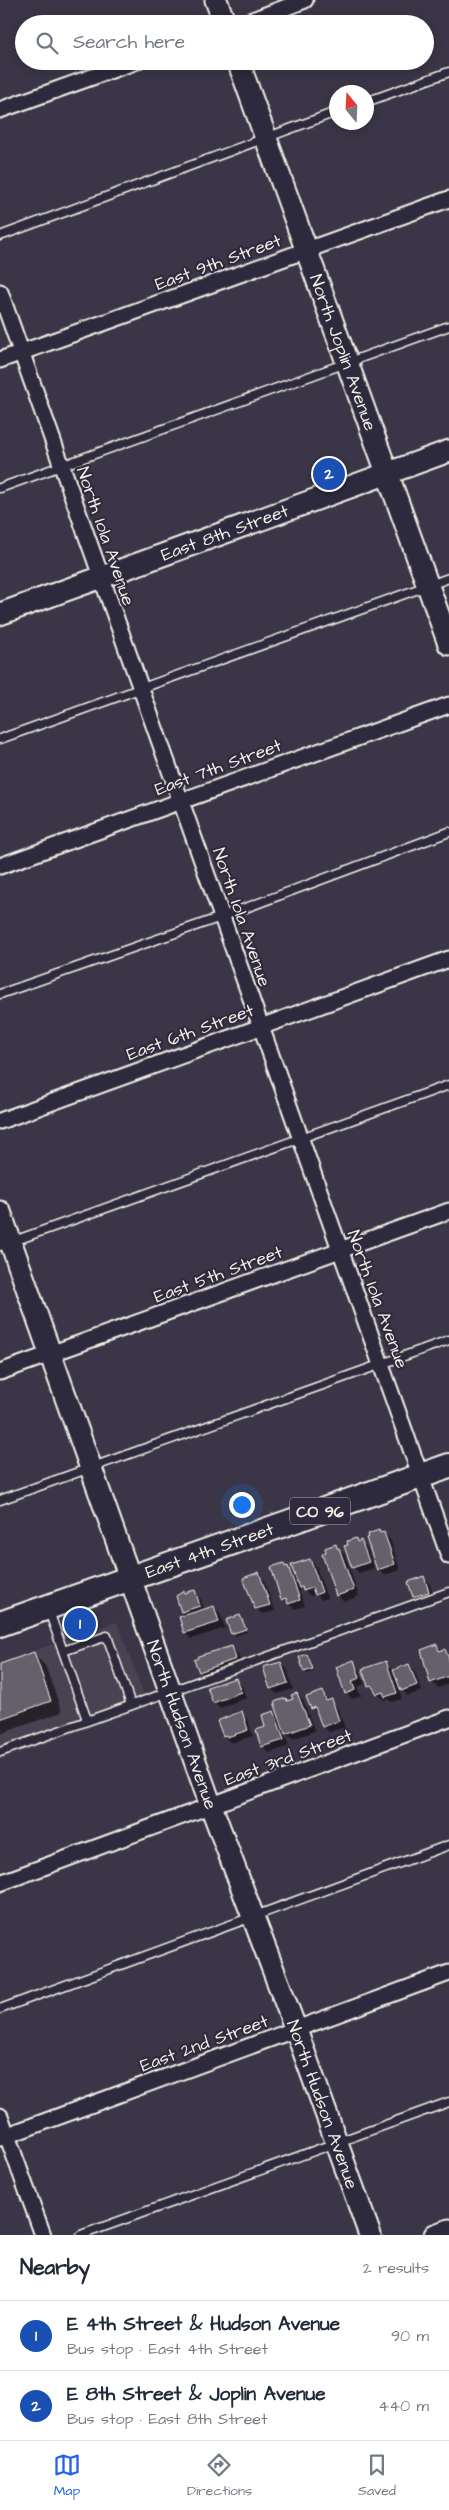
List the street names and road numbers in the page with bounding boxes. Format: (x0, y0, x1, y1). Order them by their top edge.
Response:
street label: East 9th Street (152, 228, 285, 297)
street label: North Joplin Avenue (303, 271, 383, 435)
street label: North Iola Avenue (70, 463, 141, 609)
street label: East 8th Street (158, 498, 293, 568)
street label: East 7th Street (151, 733, 286, 802)
street label: North Iola Avenue (206, 844, 277, 990)
street label: East 6th Street (123, 998, 258, 1067)
street label: North Iola Avenue (341, 1227, 414, 1372)
street label: East 5th Street (150, 1239, 287, 1309)
road number: CO 96 (290, 1498, 350, 1524)
street label: East 4th Street (142, 1516, 278, 1585)
street label: North Hudson Avenue (140, 1637, 223, 1813)
street label: East 3rd Street (221, 1722, 356, 1792)
street label: East 2nd Street (137, 2008, 272, 2078)
street label: North Hudson Avenue (280, 2016, 364, 2193)

